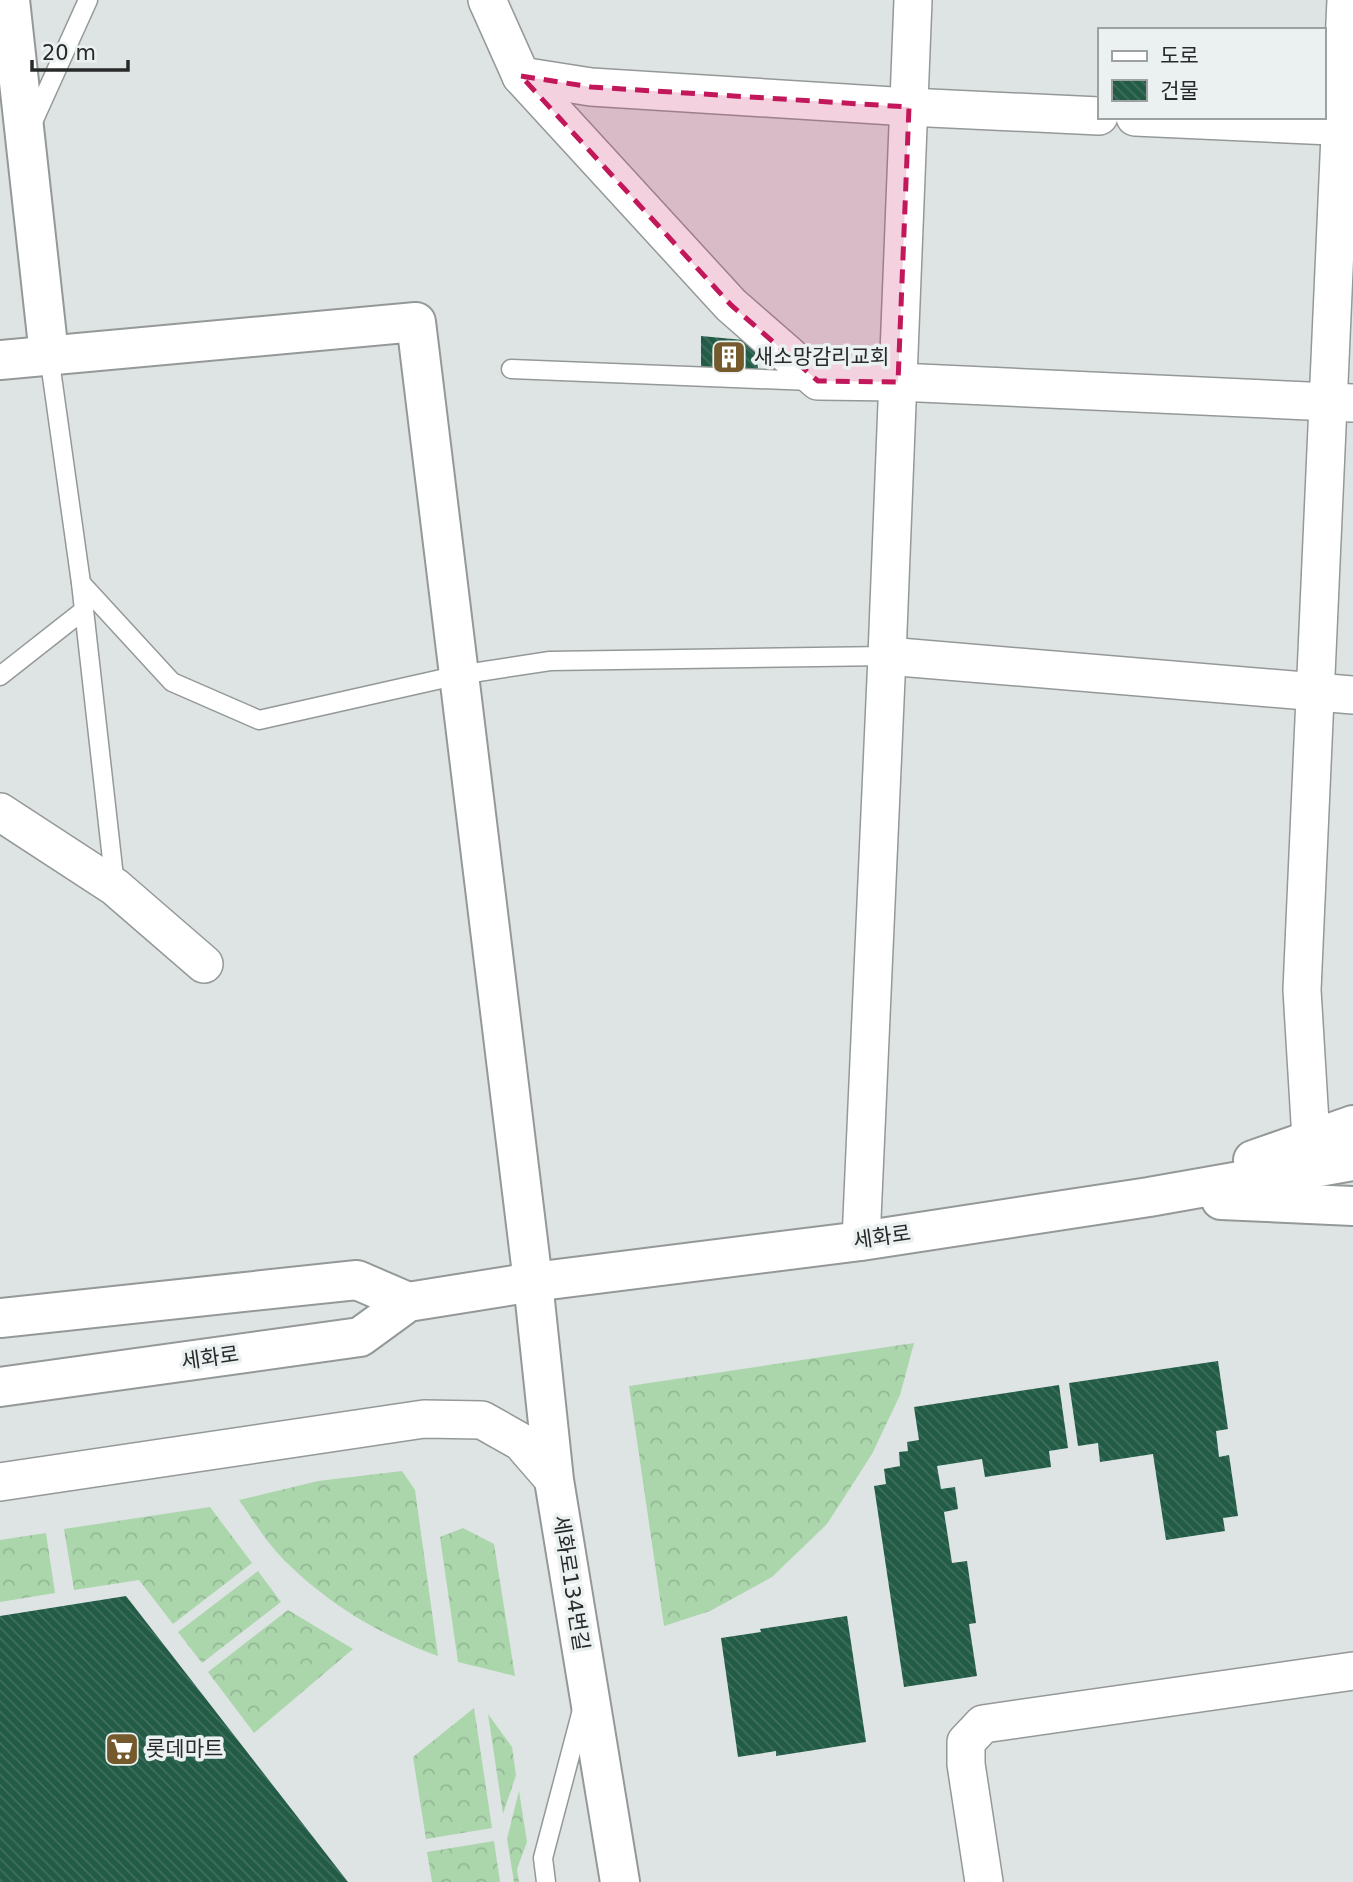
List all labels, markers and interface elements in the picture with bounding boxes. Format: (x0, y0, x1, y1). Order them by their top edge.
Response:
scale bar (32, 28, 128, 72)
legend (1098, 28, 1325, 119)
text: 20 m (42, 41, 96, 65)
text: 도로 (1160, 44, 1199, 68)
text: 건물 (1160, 79, 1199, 103)
building icon: 새소망감리교회 (710, 338, 748, 376)
place label: 새소망감리교회 (754, 345, 889, 369)
street label: 세화로 (852, 1221, 912, 1253)
street label: 세화로 (180, 1342, 240, 1374)
street label: 세화로134번길 (548, 1514, 594, 1652)
supermarket icon: 롯데마트 (103, 1730, 141, 1768)
place label: 롯데마트 (146, 1737, 223, 1761)

